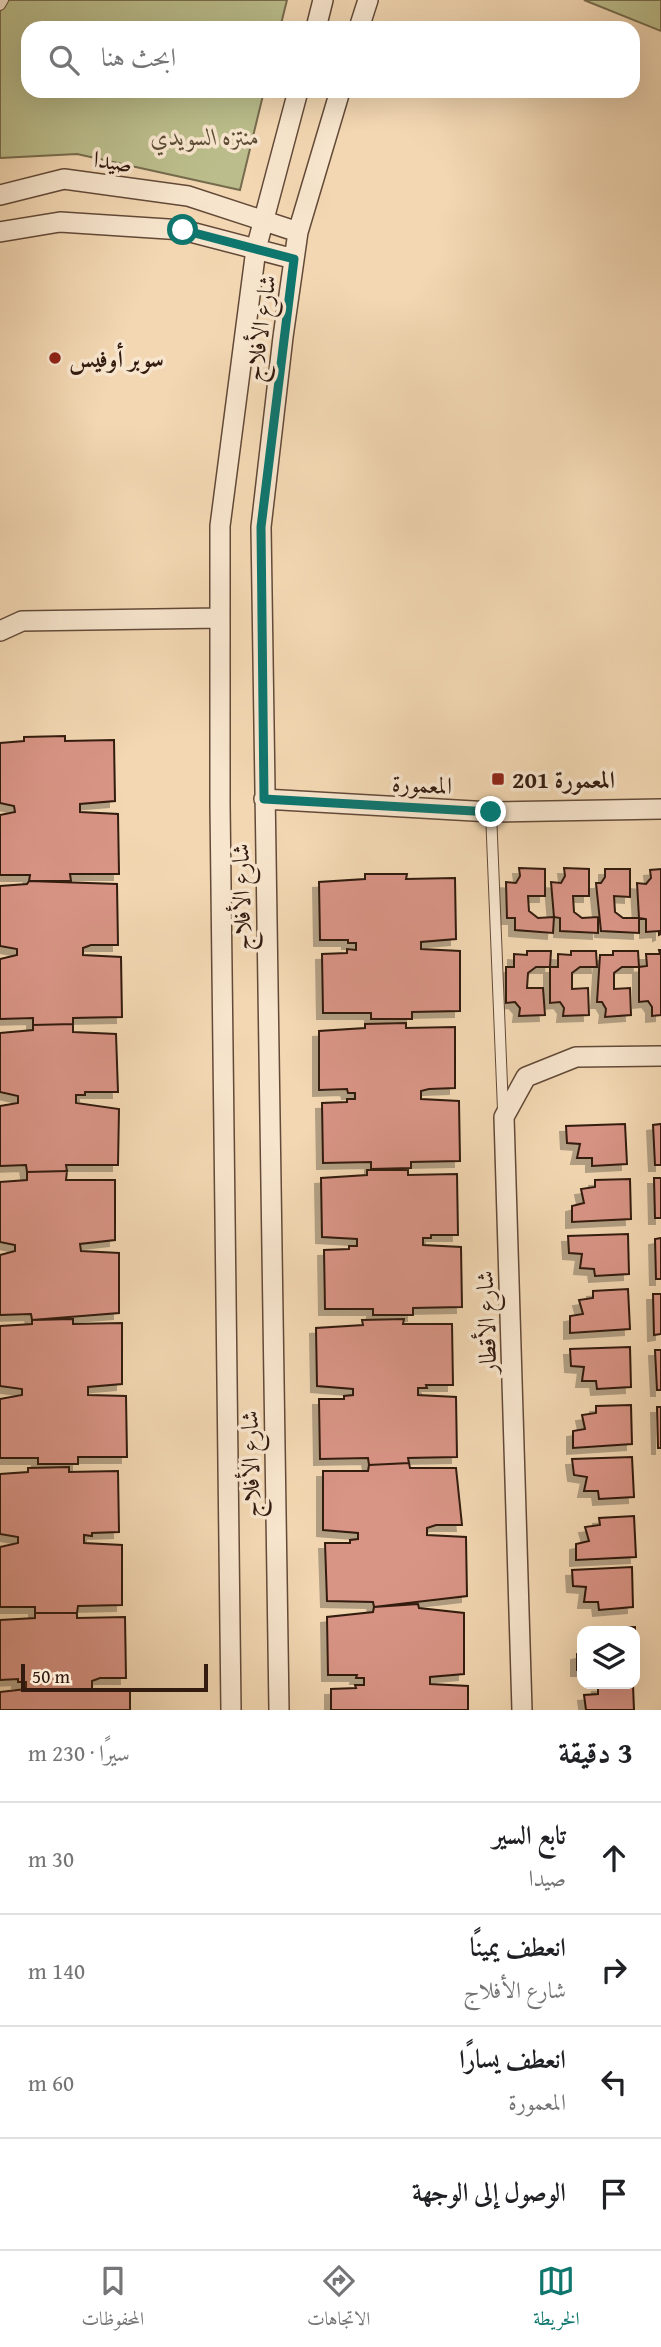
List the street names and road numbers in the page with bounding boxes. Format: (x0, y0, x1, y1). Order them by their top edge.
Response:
street label: صيدا (91, 141, 135, 181)
street label: شارع الأفلاج (235, 273, 289, 384)
street label: المعمورة (391, 765, 453, 803)
street label: شارع الأفلاج (223, 843, 263, 951)
street label: شارع الأقطار (467, 1270, 508, 1376)
street label: شارع الأفلاج (232, 1410, 272, 1518)

